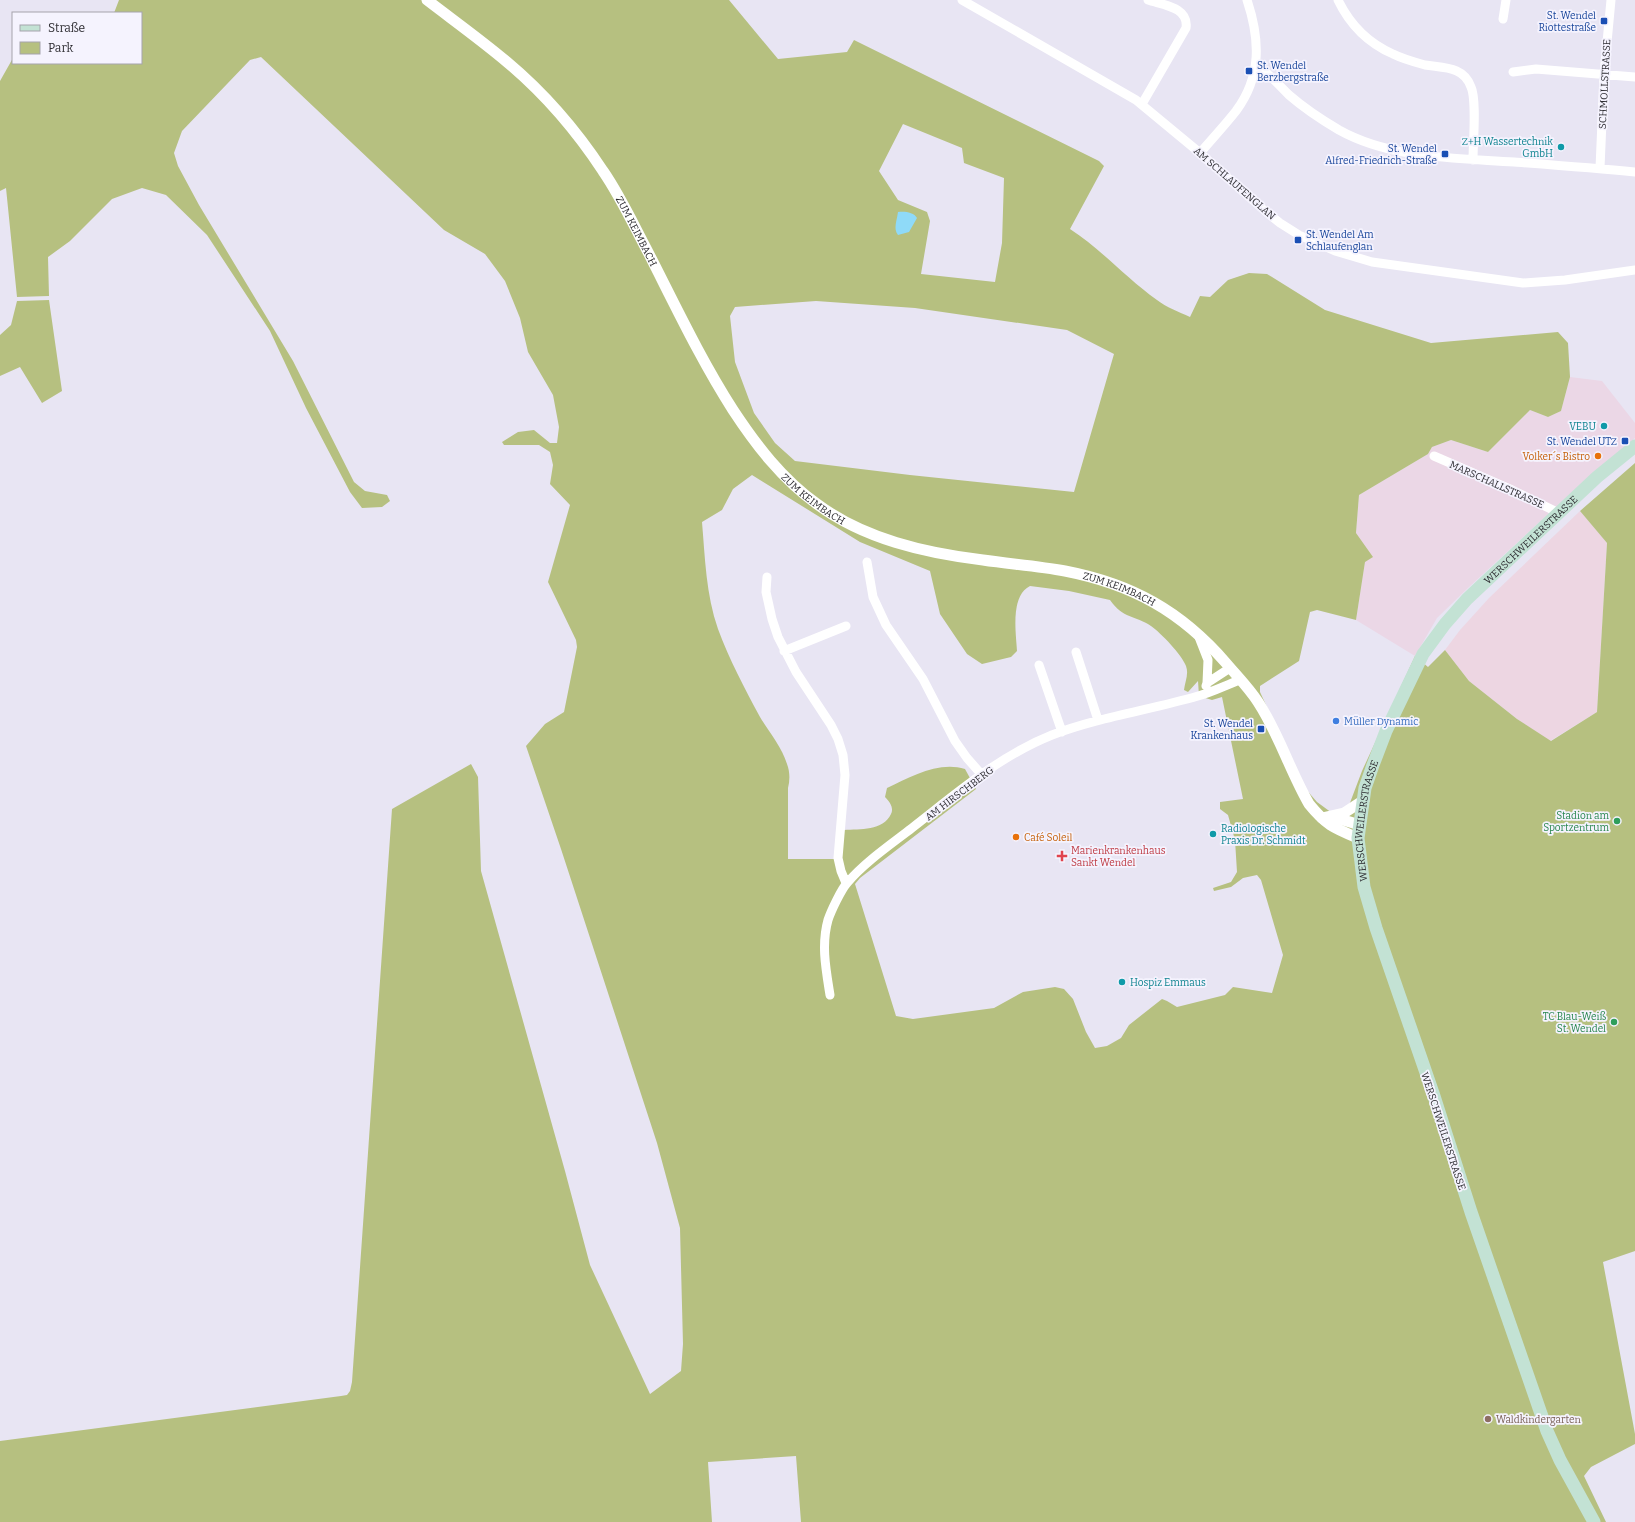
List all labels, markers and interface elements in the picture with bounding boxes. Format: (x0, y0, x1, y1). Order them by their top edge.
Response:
place label: St. Wendel Riottestraße (1538, 10, 1596, 34)
legend (12, 12, 142, 64)
marker: St. Wendel Riottestraße (1599, 16, 1609, 26)
text: Straße (48, 21, 85, 35)
street label: SCHMOLLSTRASSE (1597, 39, 1613, 129)
text: Park (48, 41, 74, 55)
place label: St. Wendel Berzbergstraße (1257, 60, 1329, 84)
marker: St. Wendel Berzbergstraße (1244, 66, 1254, 76)
place label: Z+H Wassertechnik GmbH (1462, 136, 1553, 160)
marker: Z+H Wassertechnik GmbH (1556, 142, 1566, 152)
place label: St. Wendel Alfred-Friedrich-Straße (1325, 143, 1437, 167)
street label: AM SCHLAUFENGLAN (1191, 145, 1278, 223)
marker: St. Wendel Alfred-Friedrich-Straße (1440, 149, 1450, 159)
street label: ZUM KEIMBACH (613, 194, 659, 268)
place label: St. Wendel Am Schlaufenglan (1306, 229, 1374, 253)
marker: St. Wendel Am Schlaufenglan (1293, 235, 1303, 245)
place label: VEBU (1569, 421, 1596, 433)
marker: VEBU (1599, 421, 1609, 431)
place label: St. Wendel UTZ (1547, 436, 1617, 448)
marker: St. Wendel UTZ (1620, 436, 1630, 446)
place label: Volker´s Bistro (1522, 451, 1590, 463)
marker: Volker´s Bistro (1593, 451, 1603, 461)
street label: MARSCHALLSTRASSE (1447, 459, 1546, 511)
street label: ZUM KEIMBACH (778, 471, 847, 528)
street label: WERSCHWEILERSTRASSE (1482, 494, 1580, 587)
street label: ZUM KEIMBACH (1082, 570, 1157, 609)
marker: Müller Dynamic (1331, 716, 1341, 726)
place label: Müller Dynamic (1344, 716, 1418, 728)
place label: St. Wendel Krankenhaus (1190, 718, 1253, 742)
marker: St. Wendel Krankenhaus (1256, 724, 1266, 734)
street label: WERSCHWEILERSTRASSE (1353, 758, 1381, 882)
street label: AM HIRSCHBERG (923, 764, 997, 823)
place label: Stadion am Sportzentrum (1543, 810, 1609, 834)
marker: Stadion am Sportzentrum (1612, 816, 1622, 826)
place label: Radiologische Praxis Dr. Schmidt (1221, 823, 1306, 847)
marker: Radiologische Praxis Dr. Schmidt (1208, 829, 1218, 839)
marker: Café Soleil (1011, 832, 1021, 842)
place label: Café Soleil (1024, 832, 1073, 844)
place label: Marienkrankenhaus Sankt Wendel (1071, 845, 1166, 869)
marker: Marienkrankenhaus Sankt Wendel (1056, 850, 1068, 862)
marker: Hospiz Emmaus (1117, 977, 1127, 987)
place label: Hospiz Emmaus (1130, 977, 1206, 989)
place label: TC Blau-Weiß St. Wendel (1543, 1011, 1606, 1035)
marker: TC Blau-Weiß St. Wendel (1609, 1017, 1619, 1027)
street label: WERSCHWEILERSTRASSE (1418, 1071, 1468, 1192)
marker: Waldkindergarten (1483, 1414, 1493, 1424)
place label: Waldkindergarten (1496, 1414, 1581, 1426)

